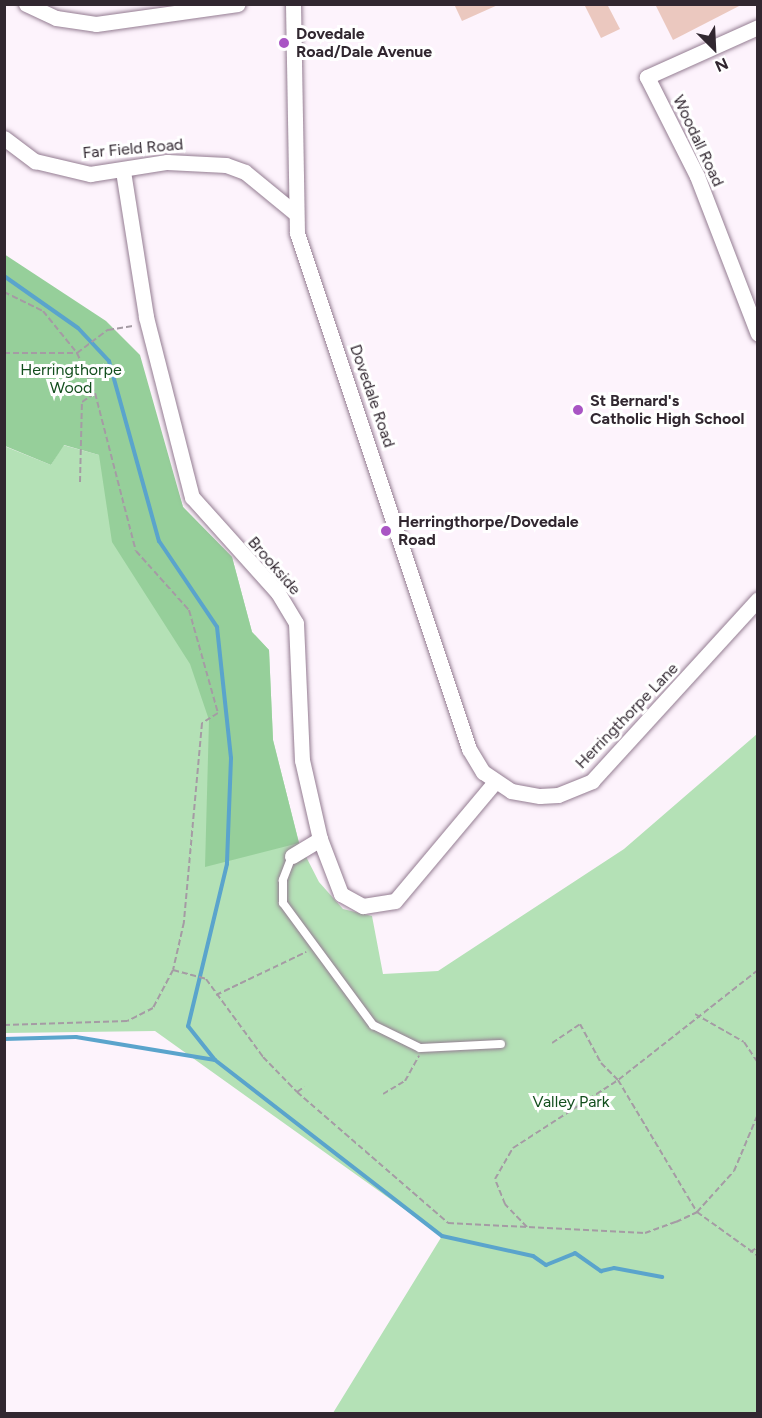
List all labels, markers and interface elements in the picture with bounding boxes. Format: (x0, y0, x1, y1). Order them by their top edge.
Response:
north arrow (684, 18, 744, 78)
place label: Dovedale Road/Dale Avenue (296, 24, 432, 62)
marker: Dovedale Road/Dale Avenue (277, 36, 291, 50)
text: N (712, 54, 731, 76)
street label: Woodall Road (668, 92, 728, 190)
street label: Far Field Road (82, 135, 184, 163)
street label: Dovedale Road (345, 342, 399, 450)
park label: Herringthorpe Wood (20, 360, 122, 398)
place label: St Bernard's Catholic High School (590, 391, 744, 429)
marker: St Bernard's Catholic High School (571, 403, 585, 417)
place label: Herringthorpe/Dovedale Road (398, 512, 579, 550)
marker: Herringthorpe/Dovedale Road (379, 524, 393, 538)
street label: Brookside (244, 533, 304, 599)
street label: Herringthorpe Lane (572, 659, 682, 773)
park label: Valley Park (533, 1092, 609, 1112)

